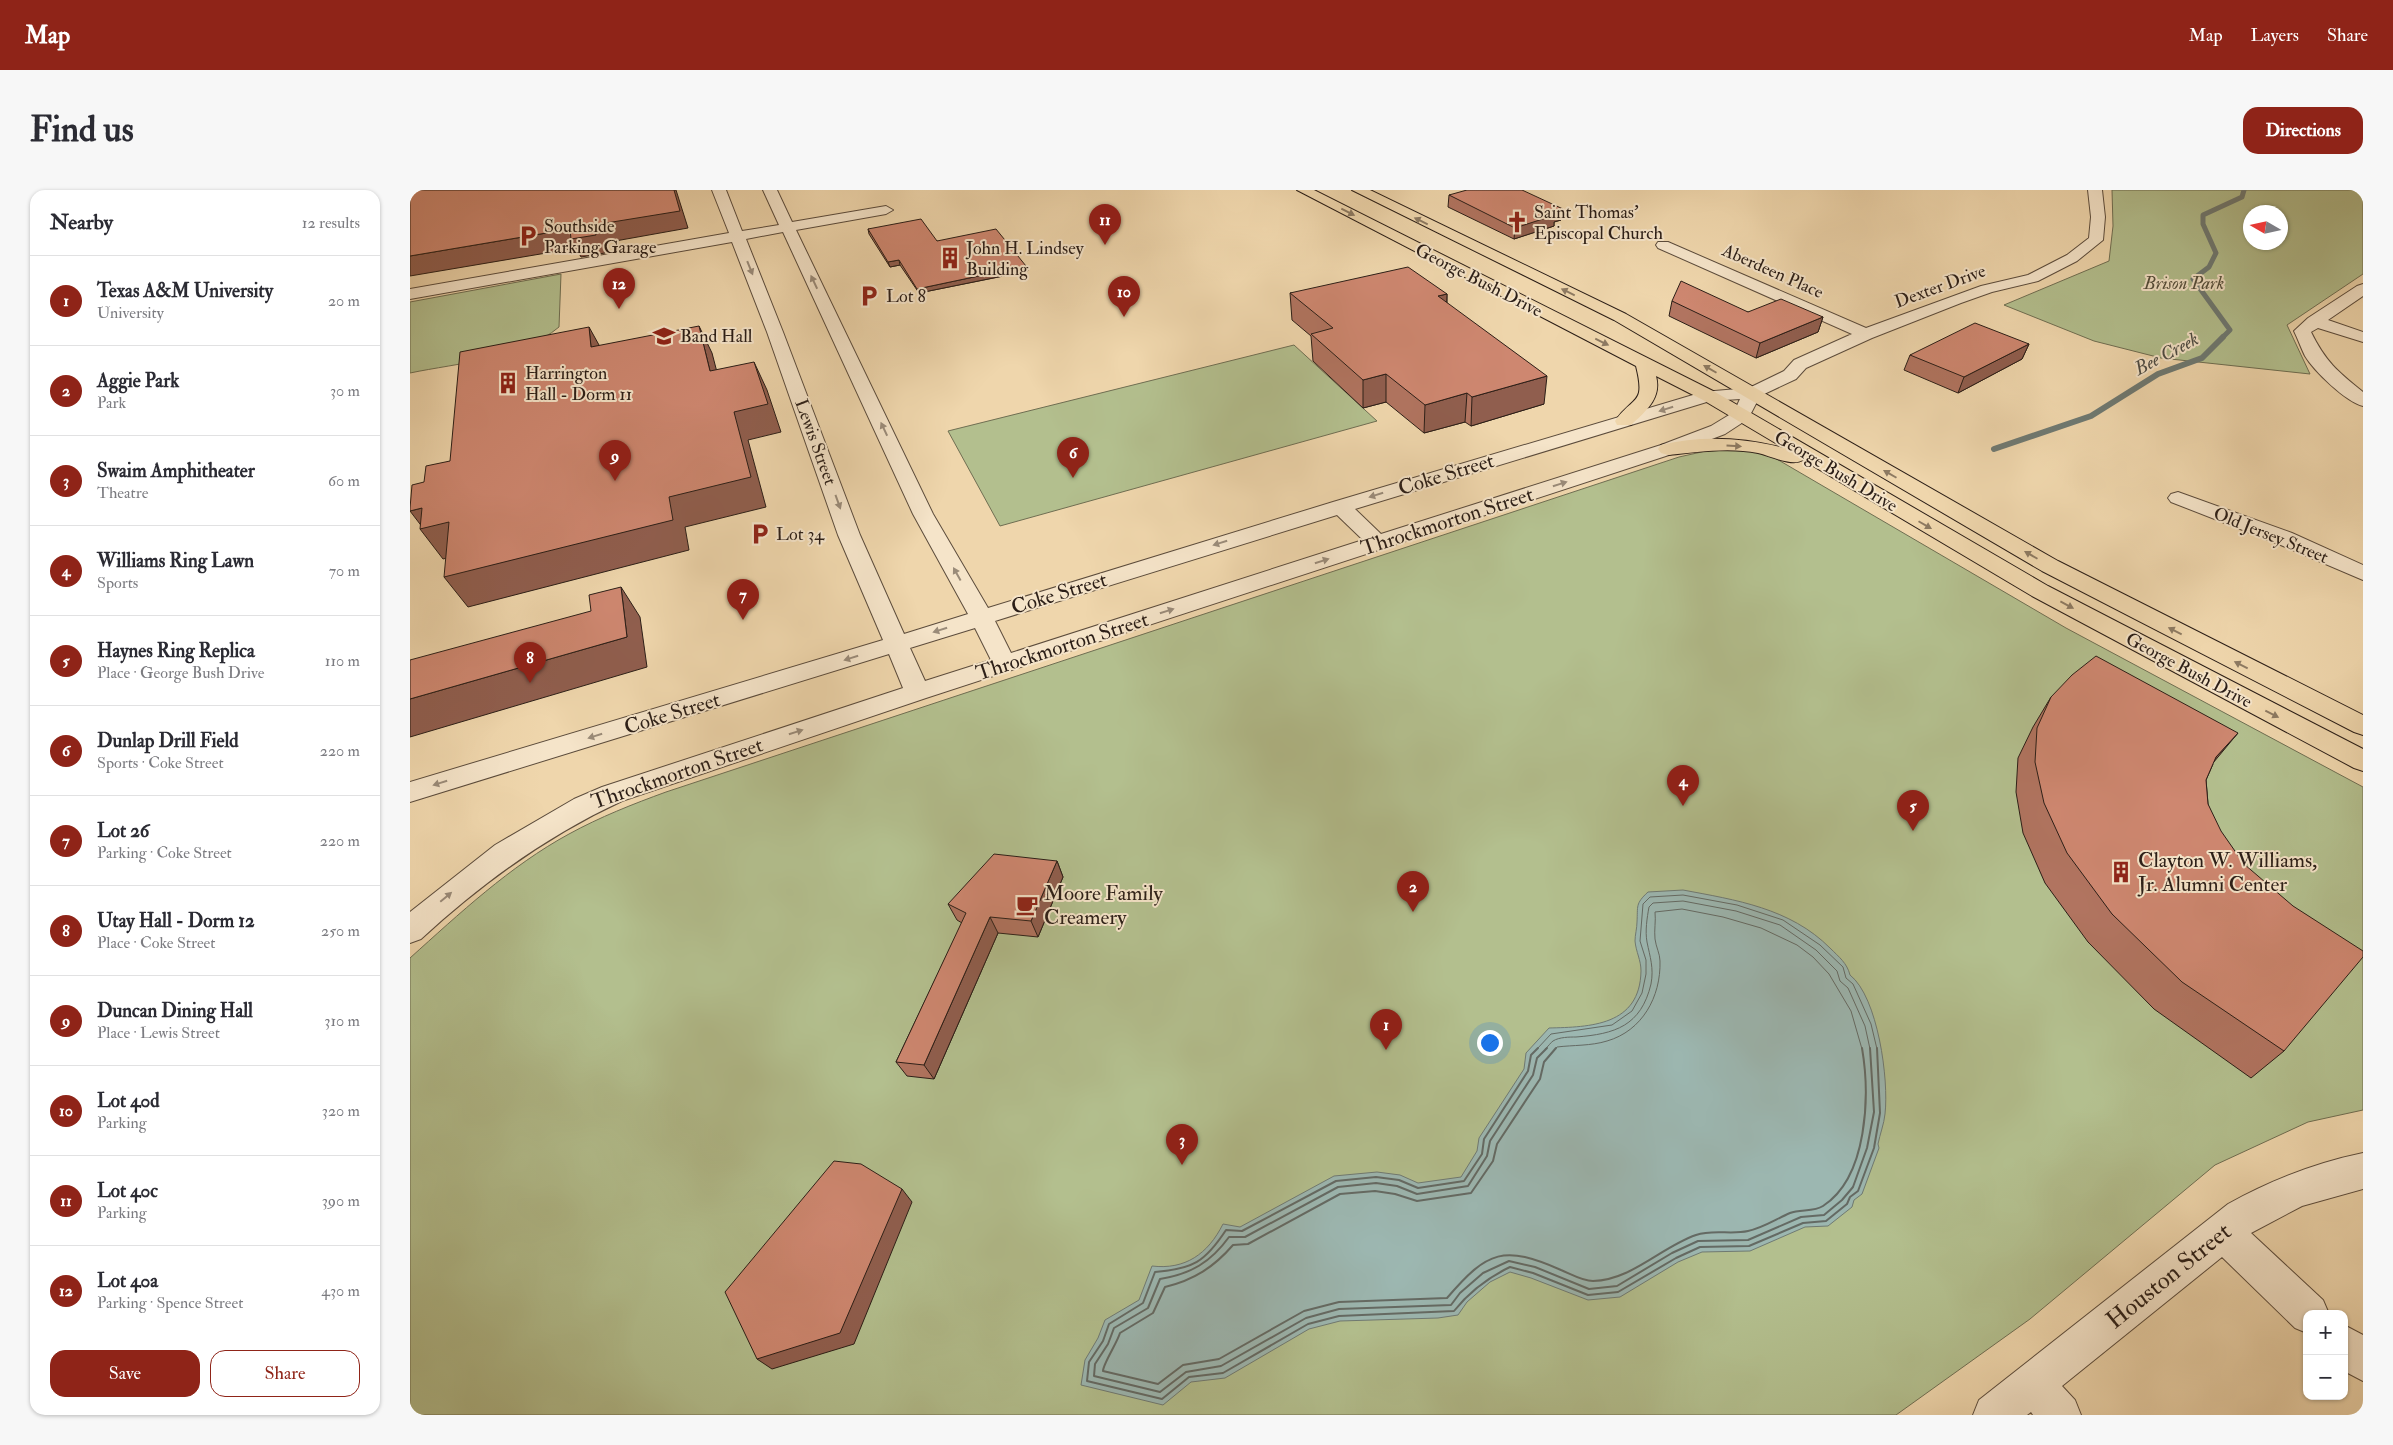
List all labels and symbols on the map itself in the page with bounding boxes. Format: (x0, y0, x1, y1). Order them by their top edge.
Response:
place label: Saint Thomas' Episcopal Church (1534, 201, 1663, 245)
pin: 11 (1089, 204, 1121, 245)
north arrow (2243, 205, 2288, 250)
one-way arrow (1340, 208, 1355, 216)
church icon: Saint Thomas' Episcopal Church (1504, 209, 1530, 235)
place label: Southside Parking Garage (544, 215, 657, 259)
one-way arrow (1414, 216, 1429, 225)
parking icon: Southside Parking Garage (515, 223, 541, 249)
place label: John H. Lindsey Building (965, 237, 1085, 281)
street label: George Bush Drive (1411, 238, 1547, 323)
street label: Aberdeen Place (1718, 238, 1828, 304)
building icon: John H. Lindsey Building (937, 245, 963, 271)
street label: Dexter Drive (1891, 259, 1989, 314)
one-way arrow (746, 261, 754, 275)
pin: 12 (603, 268, 635, 309)
park label: Brison Park (2143, 272, 2224, 295)
one-way arrow (810, 275, 818, 289)
pin: 10 (1108, 276, 1140, 317)
parking icon: Lot 8 (856, 283, 882, 309)
place label: Lot 8 (886, 285, 926, 308)
one-way arrow (1560, 288, 1575, 296)
school or university icon: Band Hall (651, 323, 677, 349)
place label: Band Hall (680, 325, 753, 348)
water label: Bee Creek (2129, 327, 2203, 381)
one-way arrow (1594, 338, 1609, 346)
place label: Harrington Hall - Dorm 11 (525, 362, 632, 406)
one-way arrow (1703, 365, 1718, 373)
building icon: Harrington Hall - Dorm 11 (495, 370, 521, 396)
street label: Lewis Street (789, 396, 842, 488)
one-way arrow (1659, 405, 1674, 413)
one-way arrow (879, 422, 887, 436)
street label: George Bush Drive (1770, 426, 1902, 518)
pin: 6 (1057, 437, 1089, 478)
pin: 9 (599, 440, 631, 481)
one-way arrow (1726, 442, 1742, 450)
street label: Coke Street (1395, 447, 1498, 502)
one-way arrow (1883, 470, 1896, 479)
one-way arrow (1553, 480, 1568, 488)
street label: Throckmorton Street (1357, 481, 1537, 562)
one-way arrow (1368, 492, 1383, 500)
one-way arrow (834, 495, 842, 510)
street label: Old Jersey Street (2210, 502, 2332, 569)
parking icon: Lot 34 (747, 521, 773, 547)
one-way arrow (1919, 521, 1932, 530)
place label: Lot 34 (776, 523, 825, 546)
one-way arrow (1213, 540, 1228, 548)
one-way arrow (2023, 551, 2038, 559)
one-way arrow (1315, 557, 1330, 565)
street label: Coke Street (1008, 566, 1111, 621)
one-way arrow (953, 567, 961, 582)
pin: 7 (727, 579, 759, 620)
one-way arrow (2059, 601, 2074, 609)
street label: Throckmorton Street (972, 606, 1152, 687)
one-way arrow (1160, 607, 1175, 615)
one-way arrow (932, 627, 947, 635)
street label: George Bush Drive (2122, 627, 2256, 714)
one-way arrow (2167, 627, 2182, 635)
pin: 8 (514, 642, 546, 683)
one-way arrow (844, 655, 859, 663)
one-way arrow (2234, 661, 2249, 669)
street label: Coke Street (621, 686, 724, 741)
one-way arrow (2265, 710, 2279, 718)
one-way arrow (788, 728, 803, 735)
street label: Throckmorton Street (588, 731, 767, 816)
one-way arrow (588, 733, 603, 741)
pin: 4 (1667, 765, 1699, 806)
one-way arrow (432, 779, 447, 787)
pin: 5 (1897, 790, 1929, 831)
place label: Clayton W. Williams, Jr. Alumni Center (2137, 847, 2317, 898)
building icon: Clayton W. Williams, Jr. Alumni Center (2108, 859, 2134, 885)
pin: 2 (1397, 871, 1429, 912)
place label: Moore Family Creamery (1044, 880, 1164, 931)
one-way arrow (440, 892, 453, 903)
cafe icon: Moore Family Creamery (1014, 892, 1040, 918)
pin: 1 (1370, 1009, 1402, 1050)
your location (1477, 1030, 1503, 1056)
pin: 3 (1166, 1124, 1198, 1165)
street label: Houston Street (2100, 1216, 2238, 1336)

